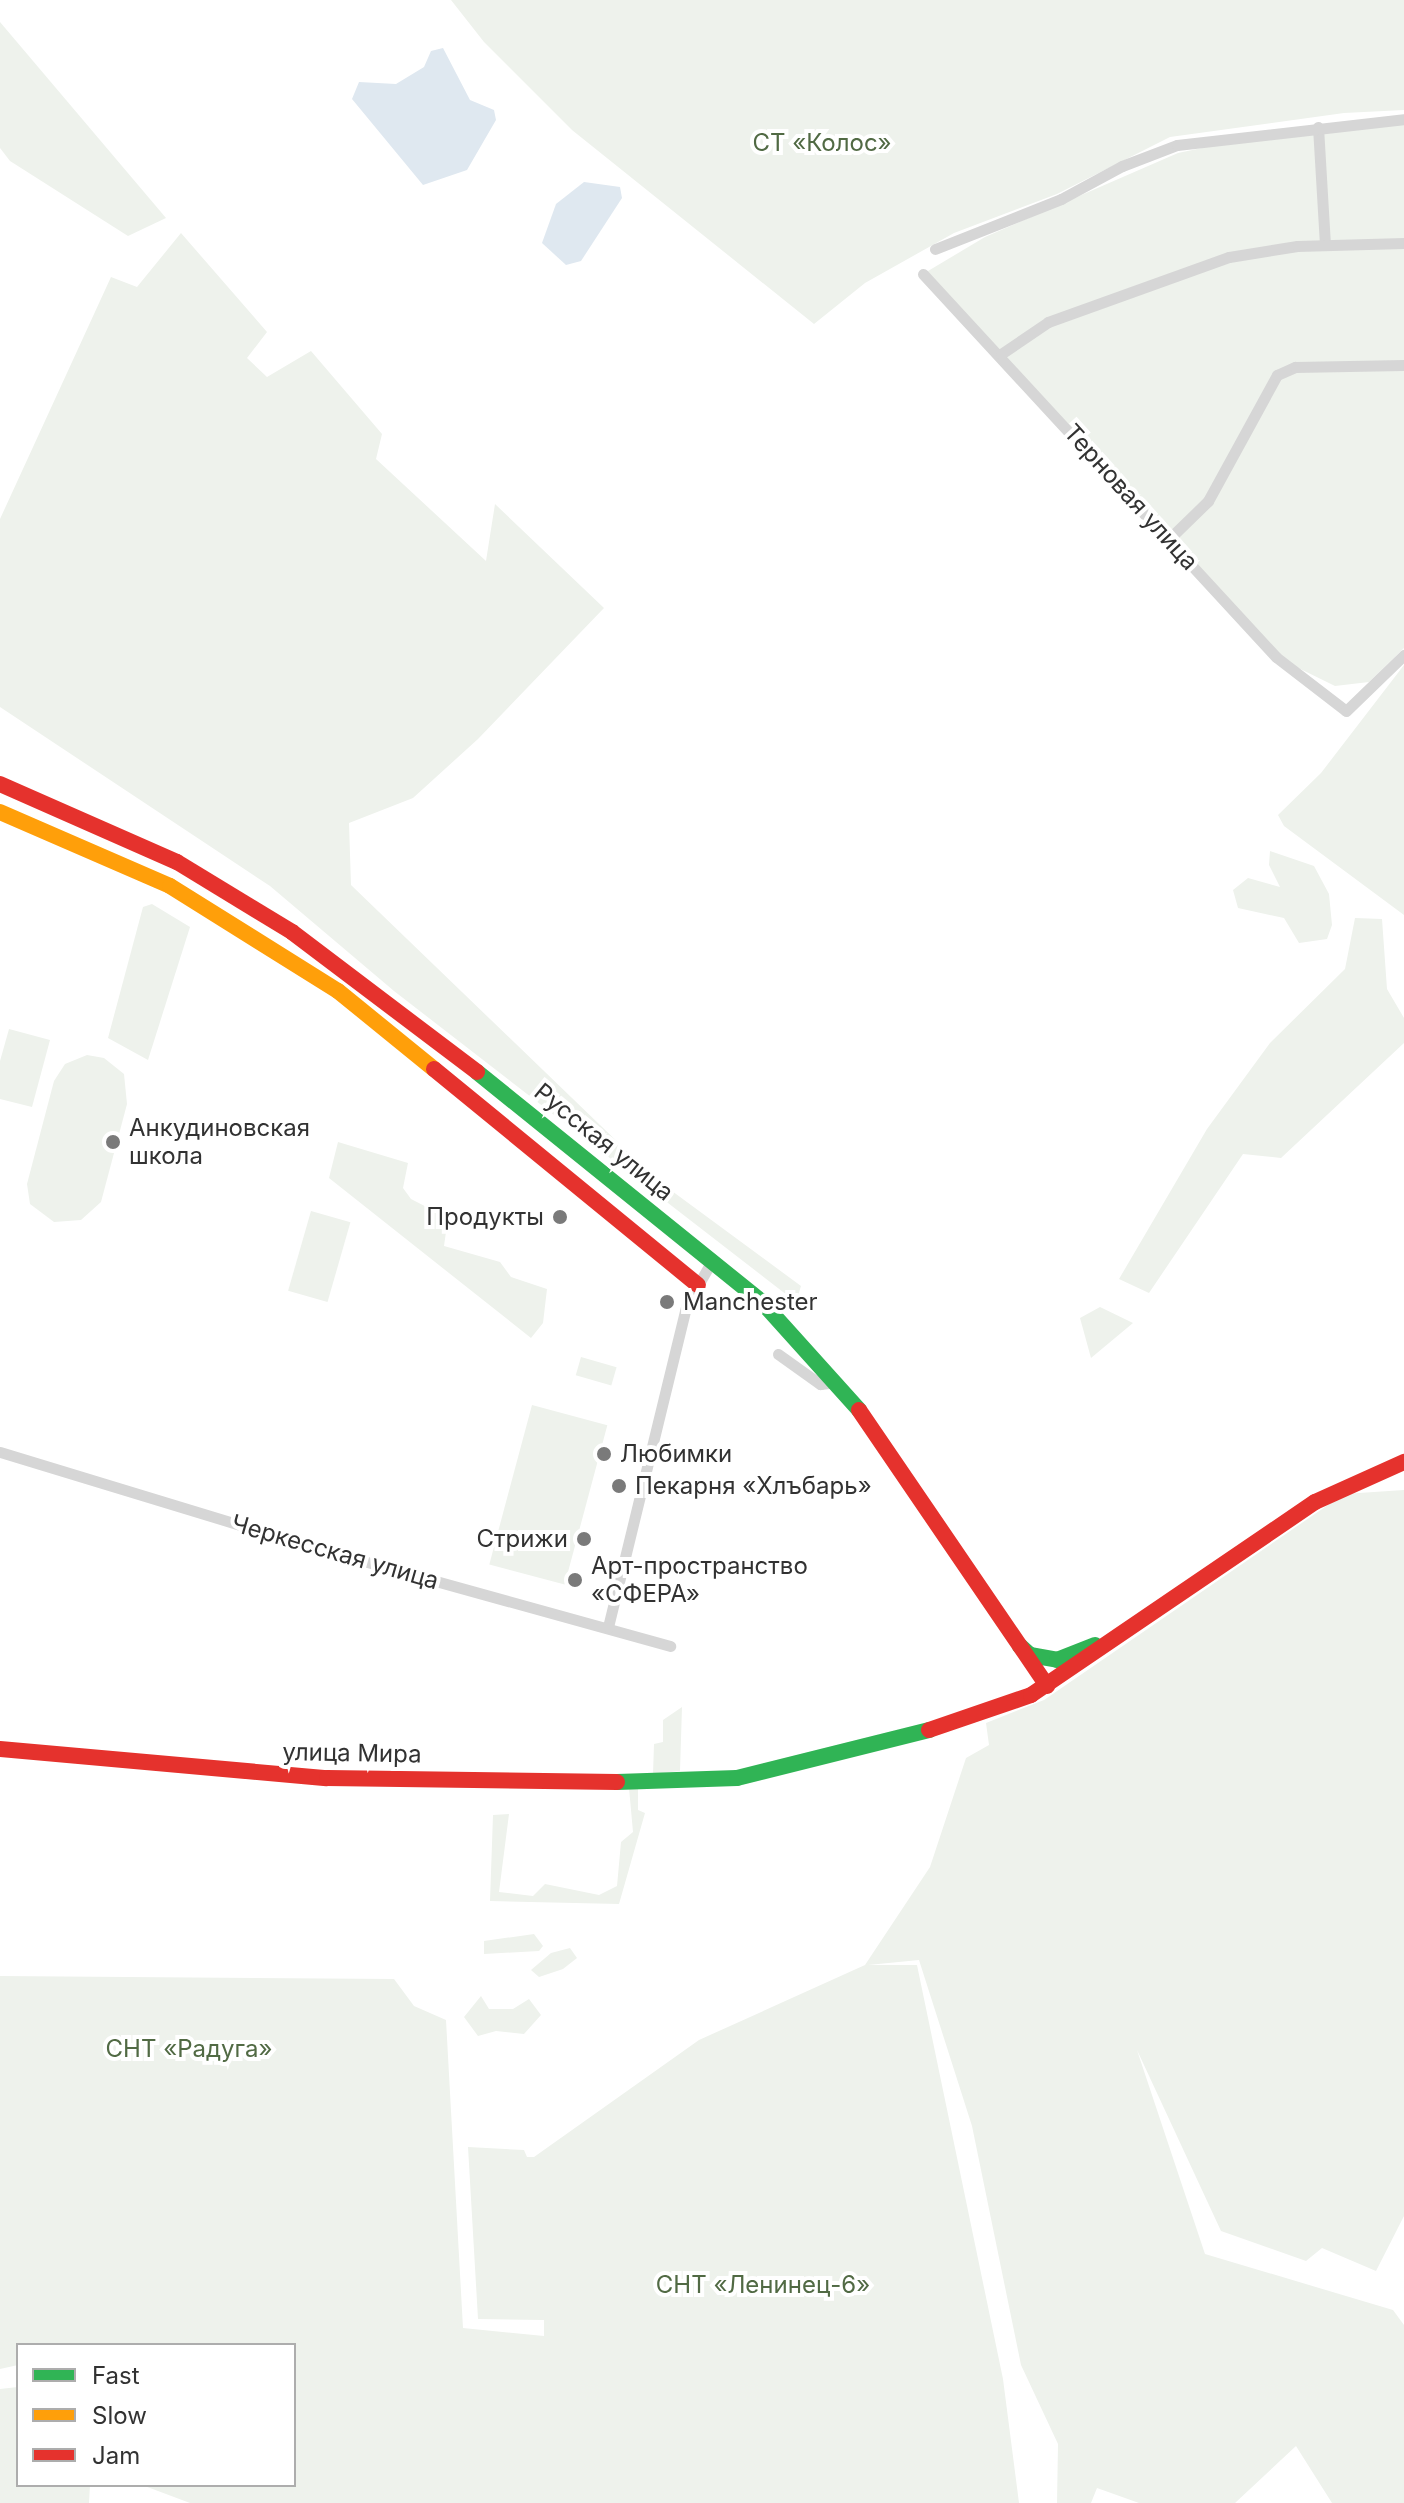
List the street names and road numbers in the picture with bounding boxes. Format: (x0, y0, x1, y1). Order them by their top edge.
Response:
street label: Терновая улица (1058, 418, 1204, 576)
street label: Русская улица (529, 1077, 679, 1207)
street label: Черкесская улица (228, 1509, 442, 1595)
street label: улица Мира (282, 1737, 422, 1769)

